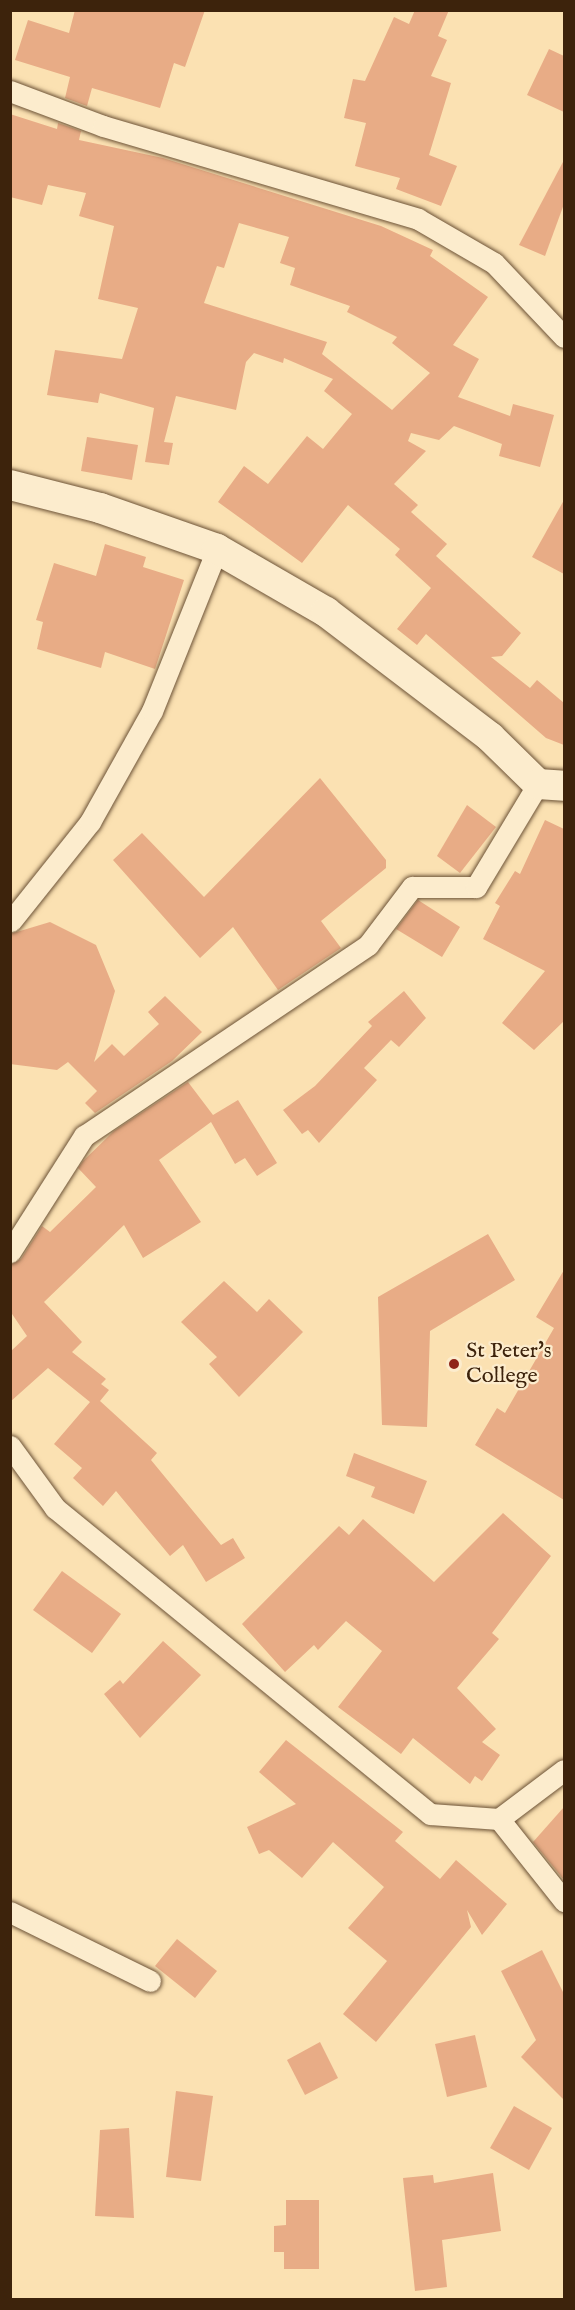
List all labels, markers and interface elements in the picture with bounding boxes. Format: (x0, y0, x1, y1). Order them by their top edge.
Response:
place label: St Peter's College (466, 1338, 552, 1390)
marker: St Peter's College (447, 1357, 461, 1371)

